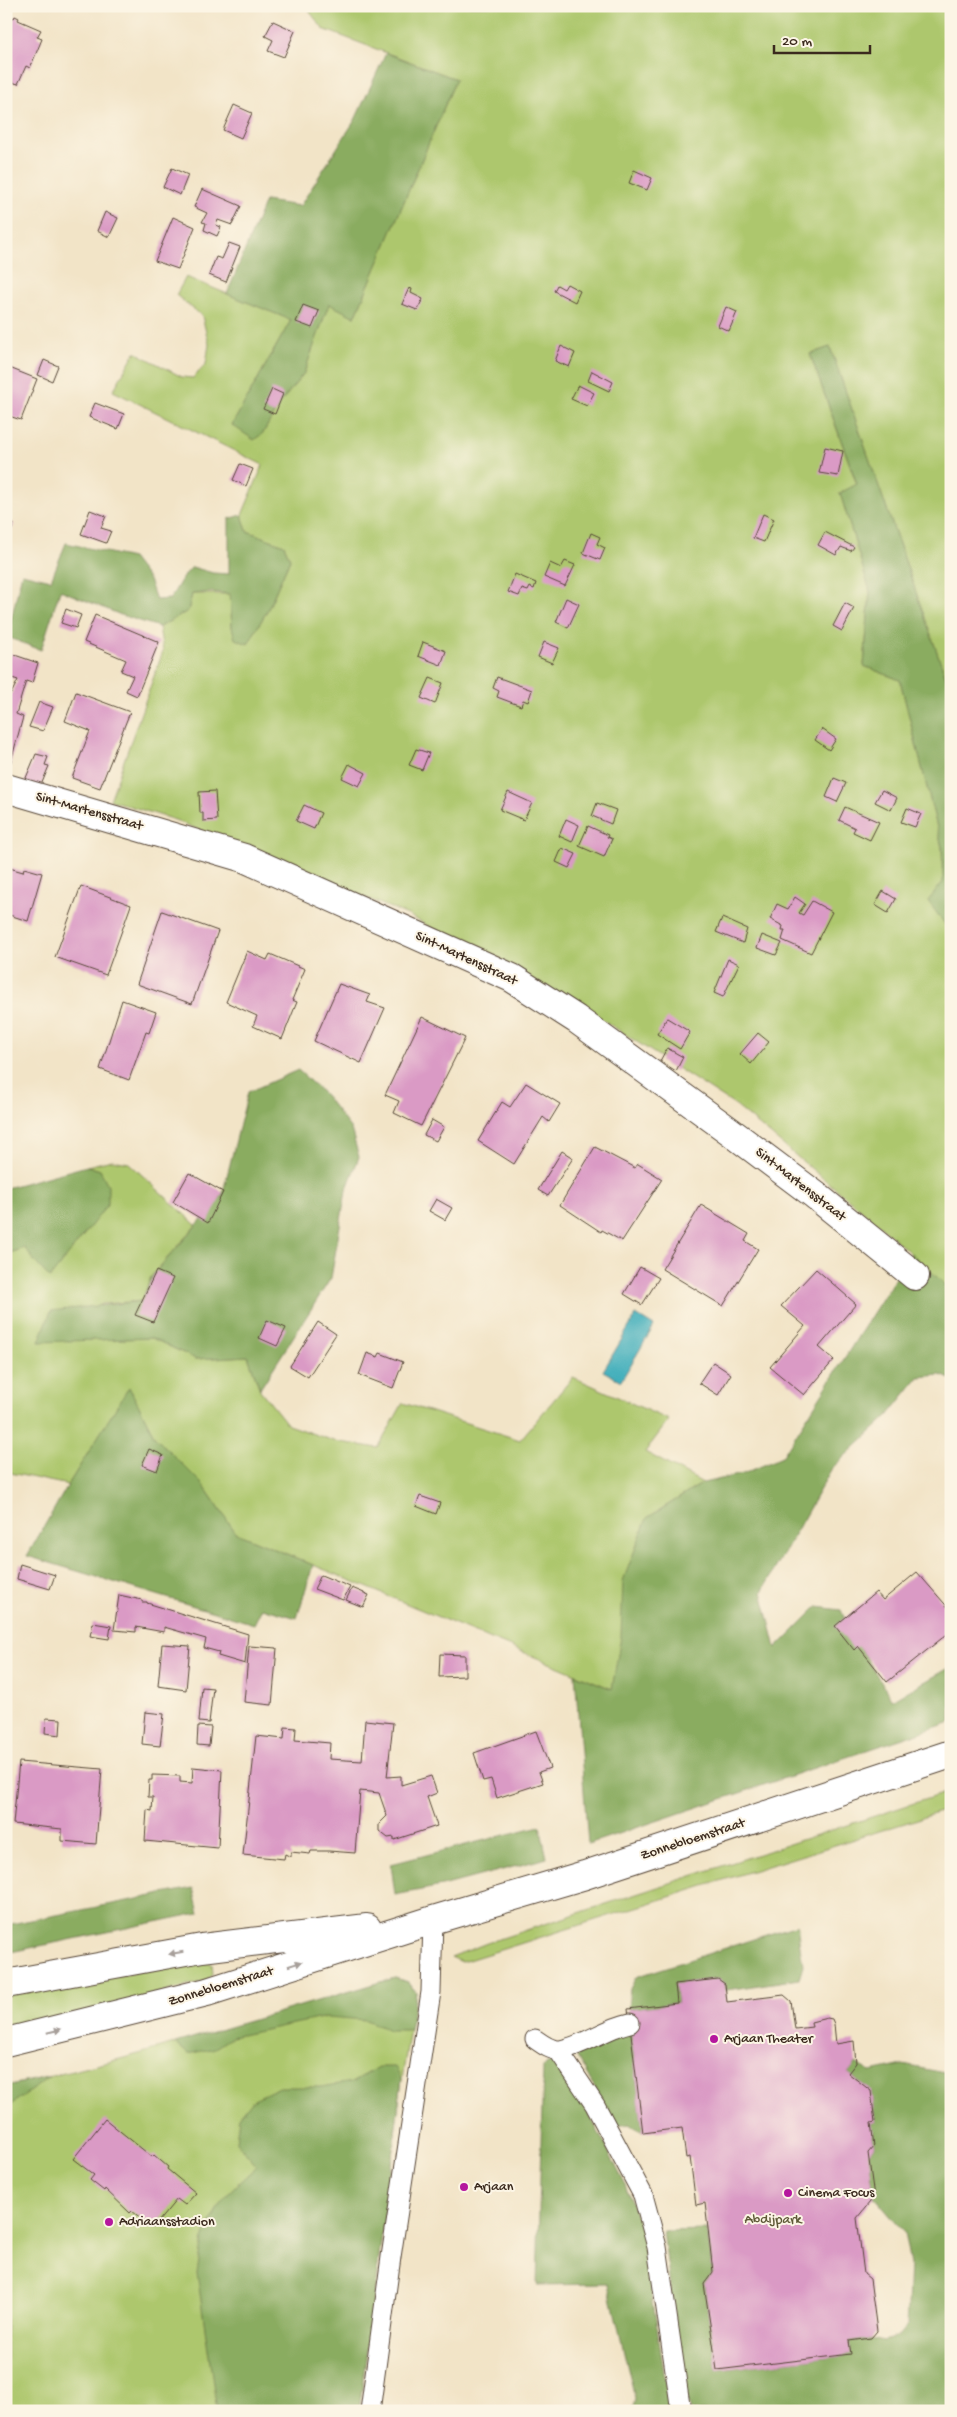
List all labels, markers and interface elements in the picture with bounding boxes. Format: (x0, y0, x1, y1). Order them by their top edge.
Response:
scale bar (774, 22, 871, 54)
text: 20 m (782, 33, 812, 51)
street label: Sint-Martensstraat (34, 789, 146, 836)
street label: Sint-Martensstraat (412, 928, 521, 991)
street label: Sint-Martensstraat (751, 1144, 850, 1227)
street label: Zonnebloemstraat (639, 1815, 749, 1865)
one-way arrow (168, 1949, 184, 1957)
one-way arrow (287, 1960, 302, 1967)
street label: Zonnebloemstraat (166, 1963, 277, 2011)
one-way arrow (46, 2027, 61, 2035)
place label: Arjaan Theater (724, 2031, 814, 2048)
marker: Arjaan Theater (708, 2033, 720, 2045)
place label: Arjaan (474, 2179, 514, 2196)
marker: Arjaan (458, 2181, 470, 2193)
place label: Cinema Focus (798, 2185, 875, 2202)
marker: Cinema Focus (782, 2187, 794, 2199)
park label: Abdijpark (745, 2212, 803, 2229)
place label: Adriaansstadion (119, 2214, 215, 2231)
marker: Adriaansstadion (103, 2216, 115, 2228)

